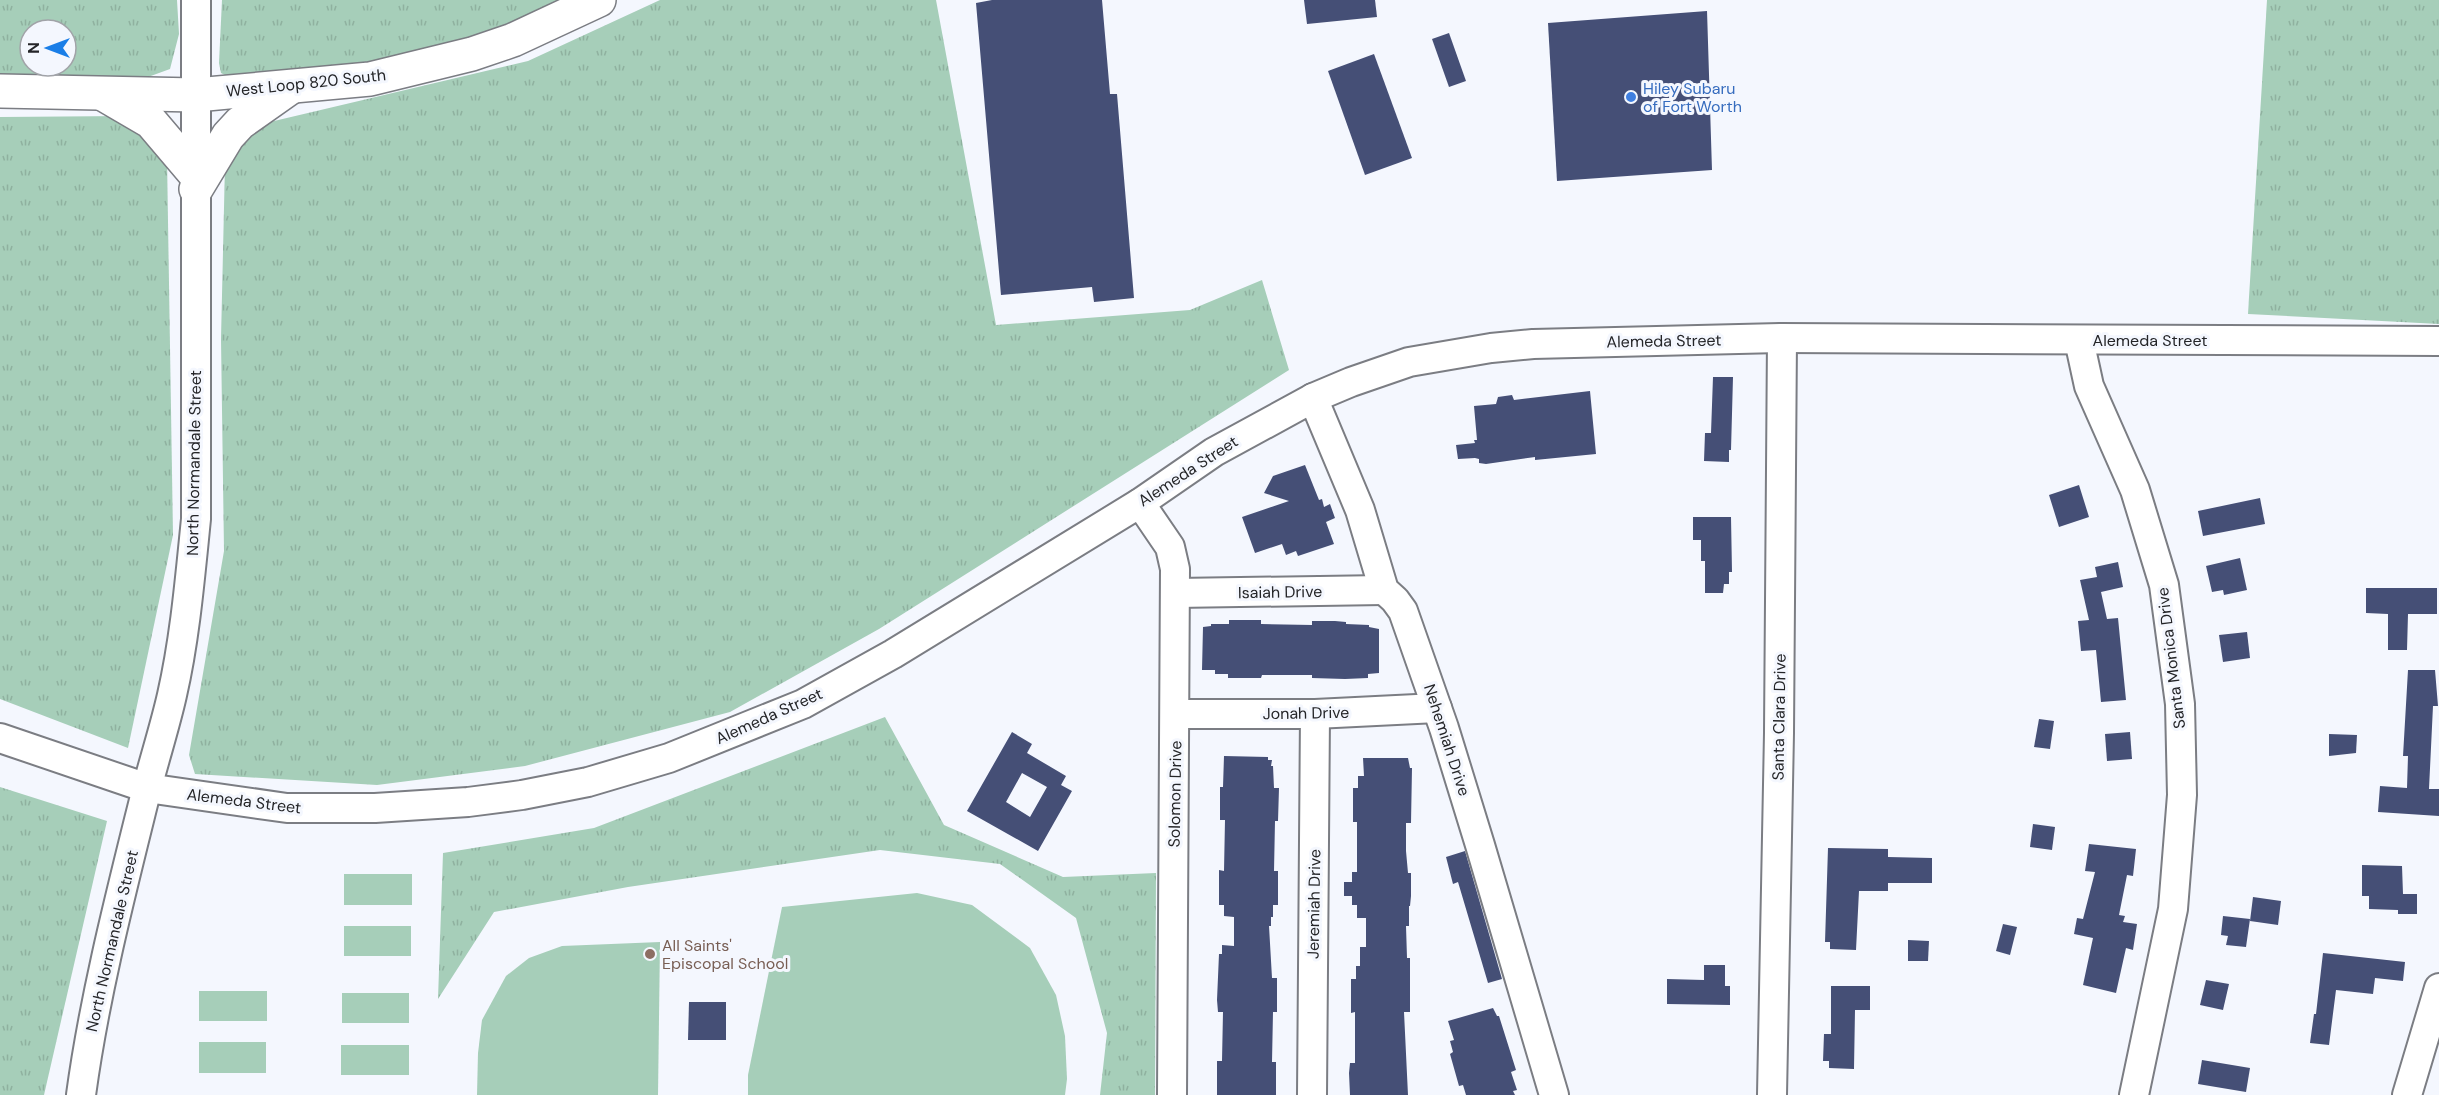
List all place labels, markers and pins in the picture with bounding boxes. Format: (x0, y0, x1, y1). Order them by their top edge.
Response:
place label: Hiley Subaru of Fort Worth (1643, 78, 1742, 117)
marker: Hiley Subaru of Fort Worth (1624, 90, 1638, 104)
place label: All Saints' Episcopal School (662, 935, 788, 974)
marker: All Saints' Episcopal School (643, 947, 657, 961)

